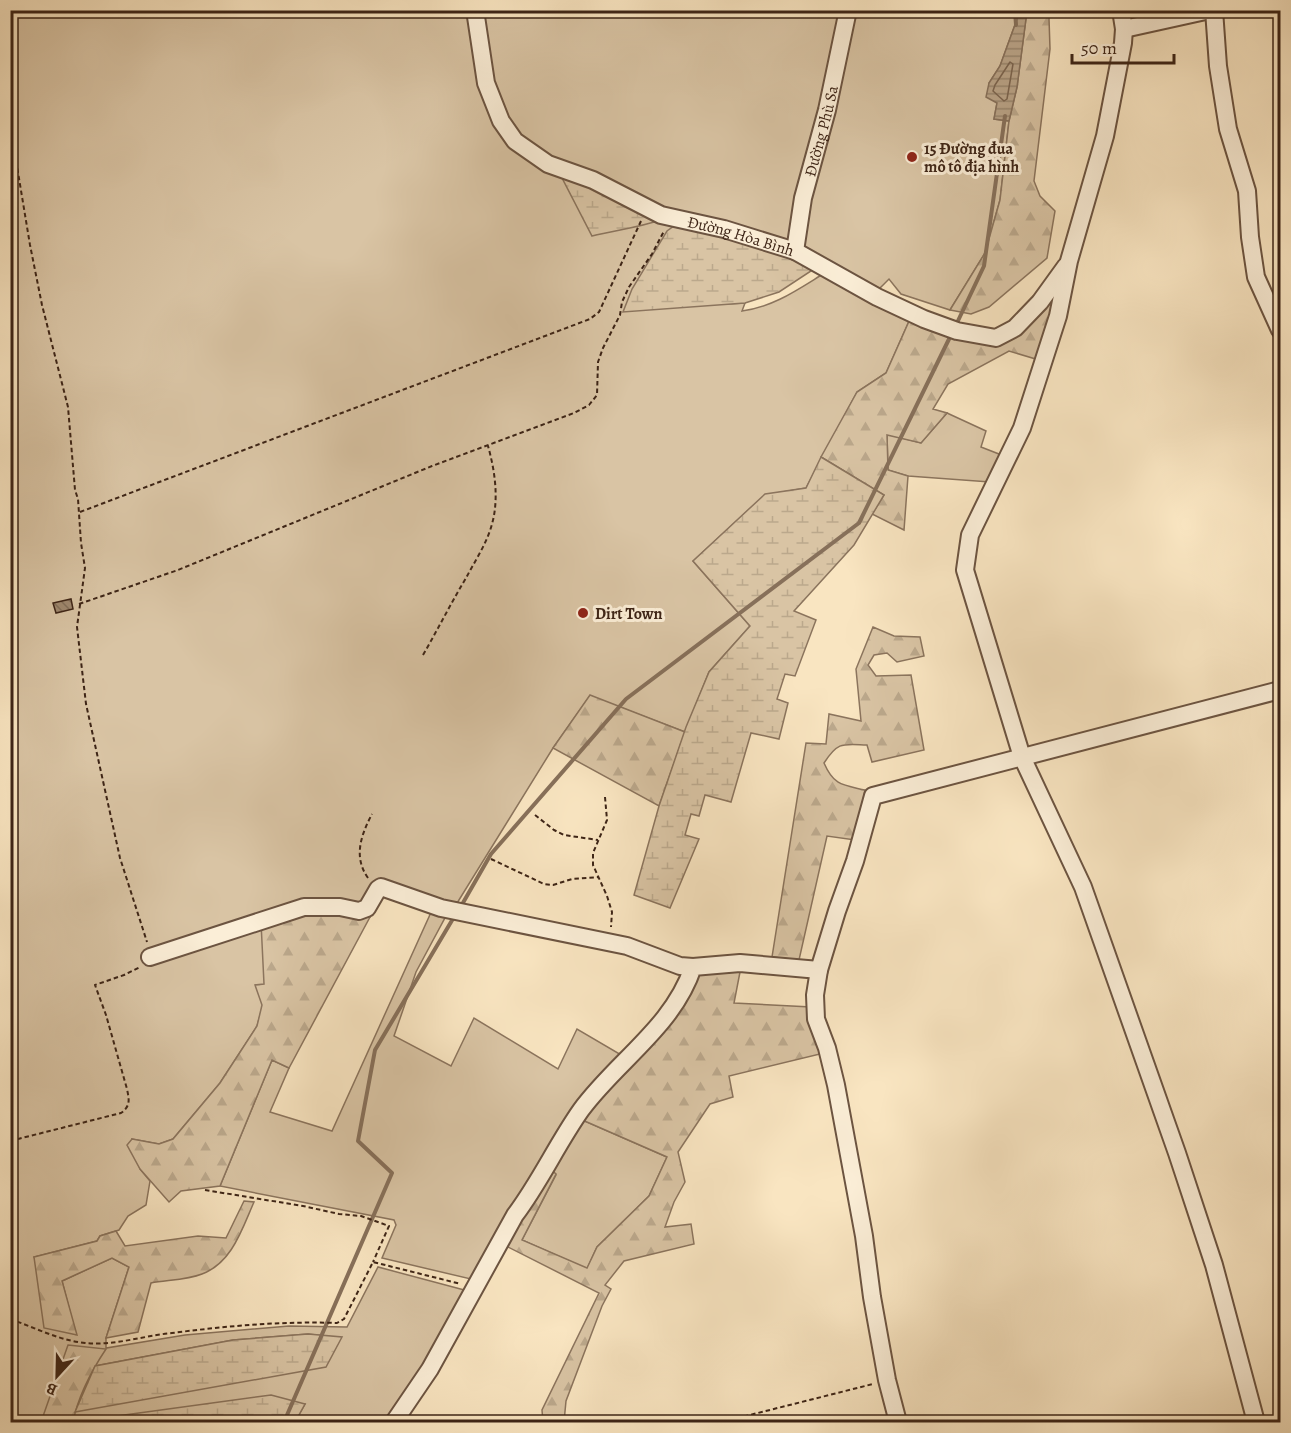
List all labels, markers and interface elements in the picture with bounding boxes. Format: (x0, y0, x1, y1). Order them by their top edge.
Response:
scale bar (1072, 27, 1174, 65)
text: 50 m (1081, 36, 1117, 60)
street label: Đường Phù Sa (799, 83, 844, 179)
place label: 15 Đường đua mô tô địa hình (924, 138, 1020, 178)
marker: 15 Đường đua mô tô địa hình (905, 150, 919, 164)
street label: Đường Hòa Bình (685, 211, 797, 262)
place label: Dirt Town (595, 603, 663, 625)
marker: Dirt Town (576, 606, 590, 620)
north arrow (27, 1346, 87, 1406)
text: B (43, 1377, 61, 1401)

